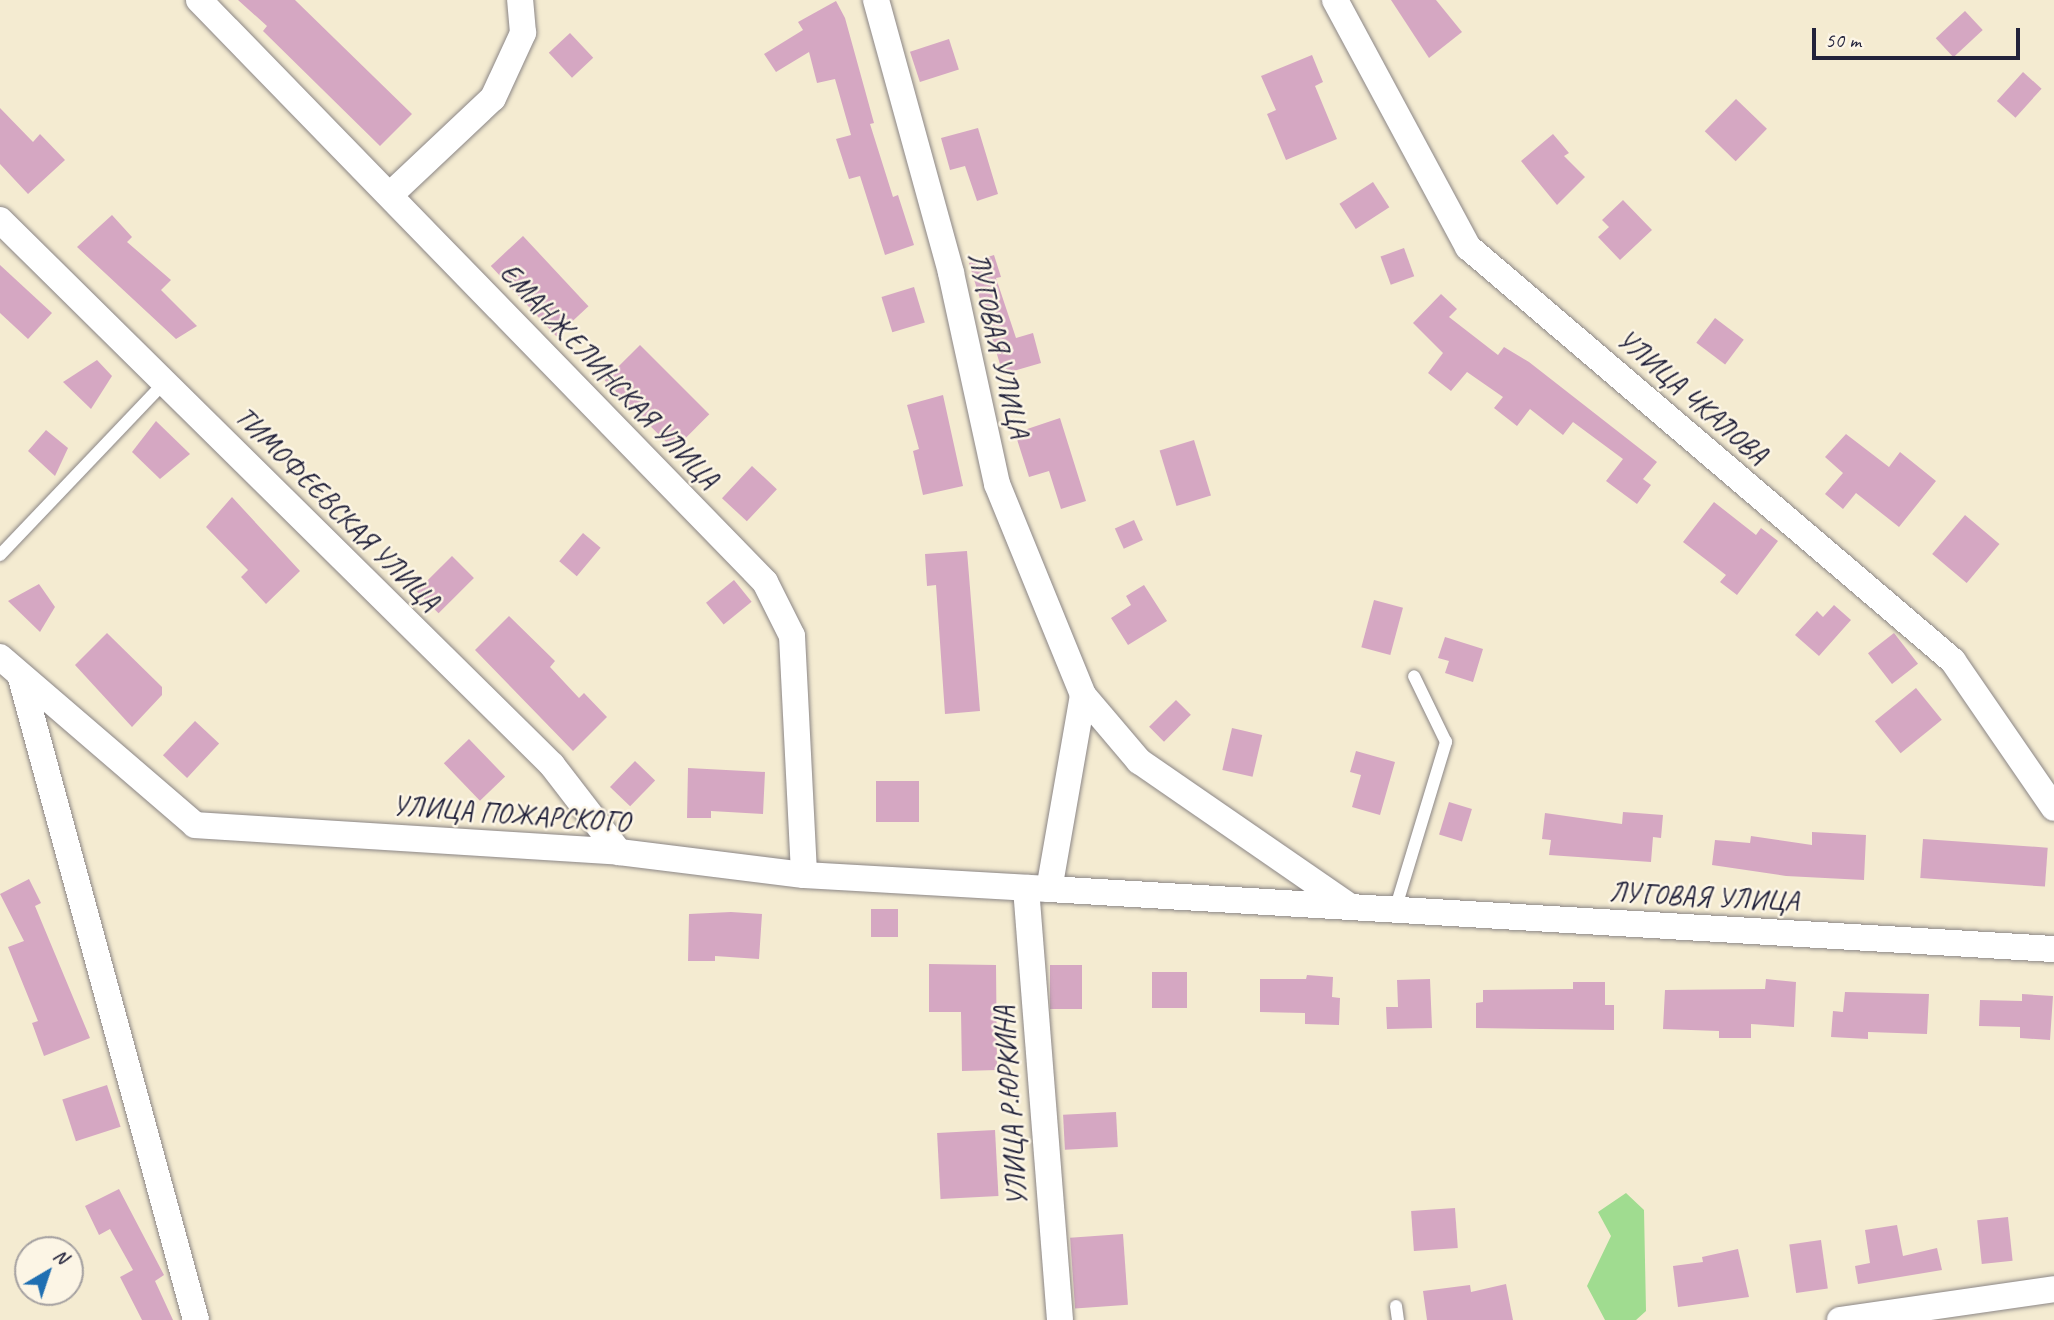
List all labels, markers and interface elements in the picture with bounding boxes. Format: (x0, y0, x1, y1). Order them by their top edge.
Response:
scale bar (1816, 14, 2024, 58)
text: 50 m (1825, 27, 1861, 53)
street label: ЛУГОВАЯ УЛИЦА (960, 249, 1036, 441)
street label: ЕМАНЖЕЛИНСКАЯ УЛИЦА (492, 256, 726, 496)
street label: УЛИЦА ЧКАЛОВА (1610, 322, 1774, 472)
street label: ТИМОФЕЕВСКАЯ УЛИЦА (228, 400, 446, 618)
street label: УЛИЦА ПОЖАРСКОГО (392, 789, 630, 839)
street label: ЛУГОВАЯ УЛИЦА (1609, 875, 1799, 919)
street label: УЛИЦА Р.ЮРКИНА (987, 1005, 1035, 1207)
north arrow (14, 1236, 84, 1306)
text: N (49, 1243, 73, 1269)

